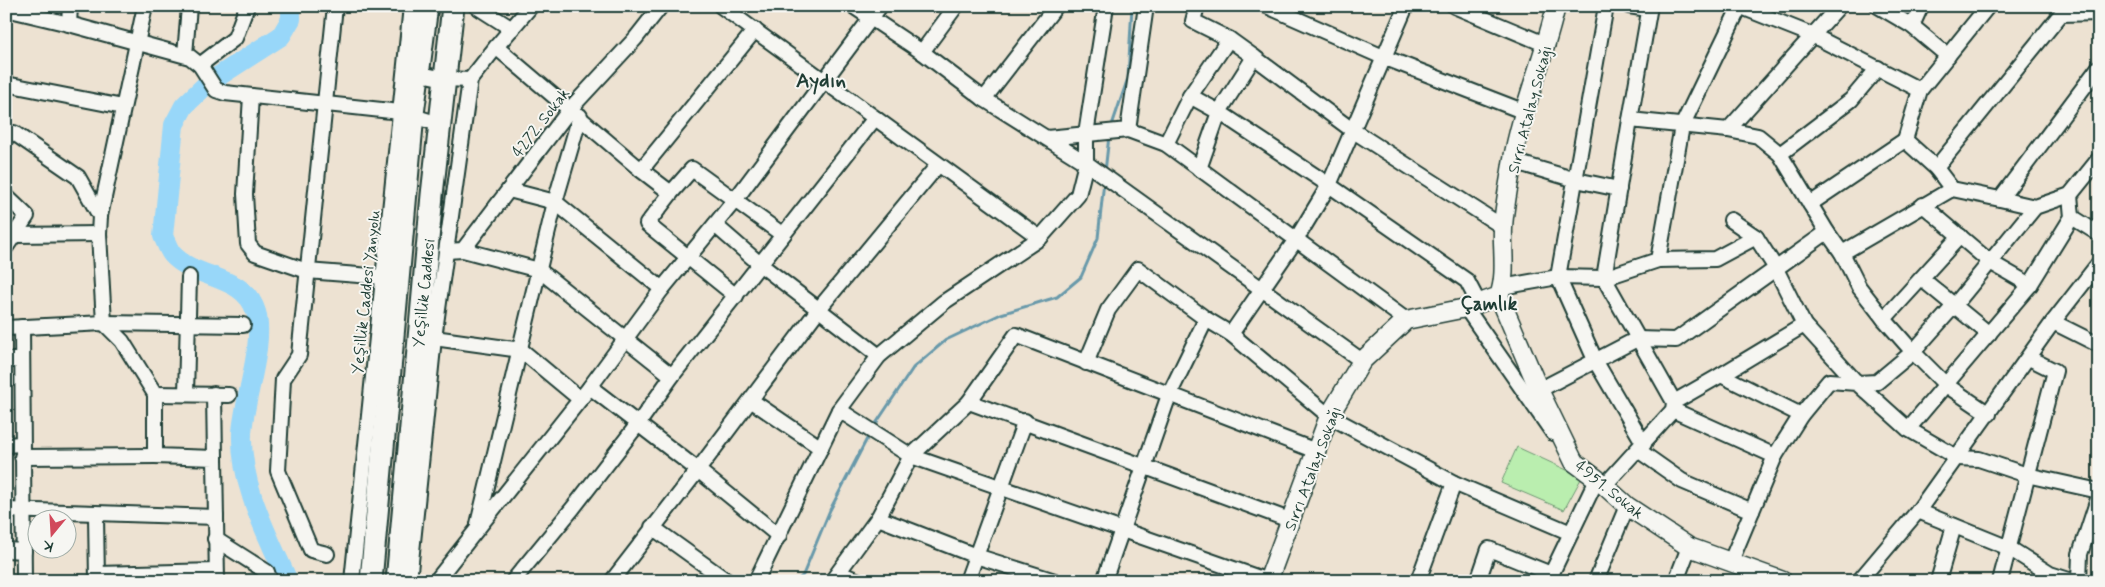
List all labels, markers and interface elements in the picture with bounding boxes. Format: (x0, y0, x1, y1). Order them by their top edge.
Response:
street label: Sırrı Atalay Sokağı (1503, 43, 1558, 176)
district label: Aydın (796, 67, 846, 95)
street label: 4272. Sokak (507, 84, 575, 162)
street label: Yeşillik Caddesi Yanyolu (347, 209, 386, 375)
street label: Yeşillik Caddesi (408, 237, 441, 349)
district label: Çamlık (1461, 292, 1518, 317)
street label: Sırrı Atalay Sokağı (1280, 403, 1347, 534)
street label: 4951. Sokak (1570, 456, 1648, 524)
north arrow (28, 510, 78, 560)
text: K (40, 535, 56, 555)

